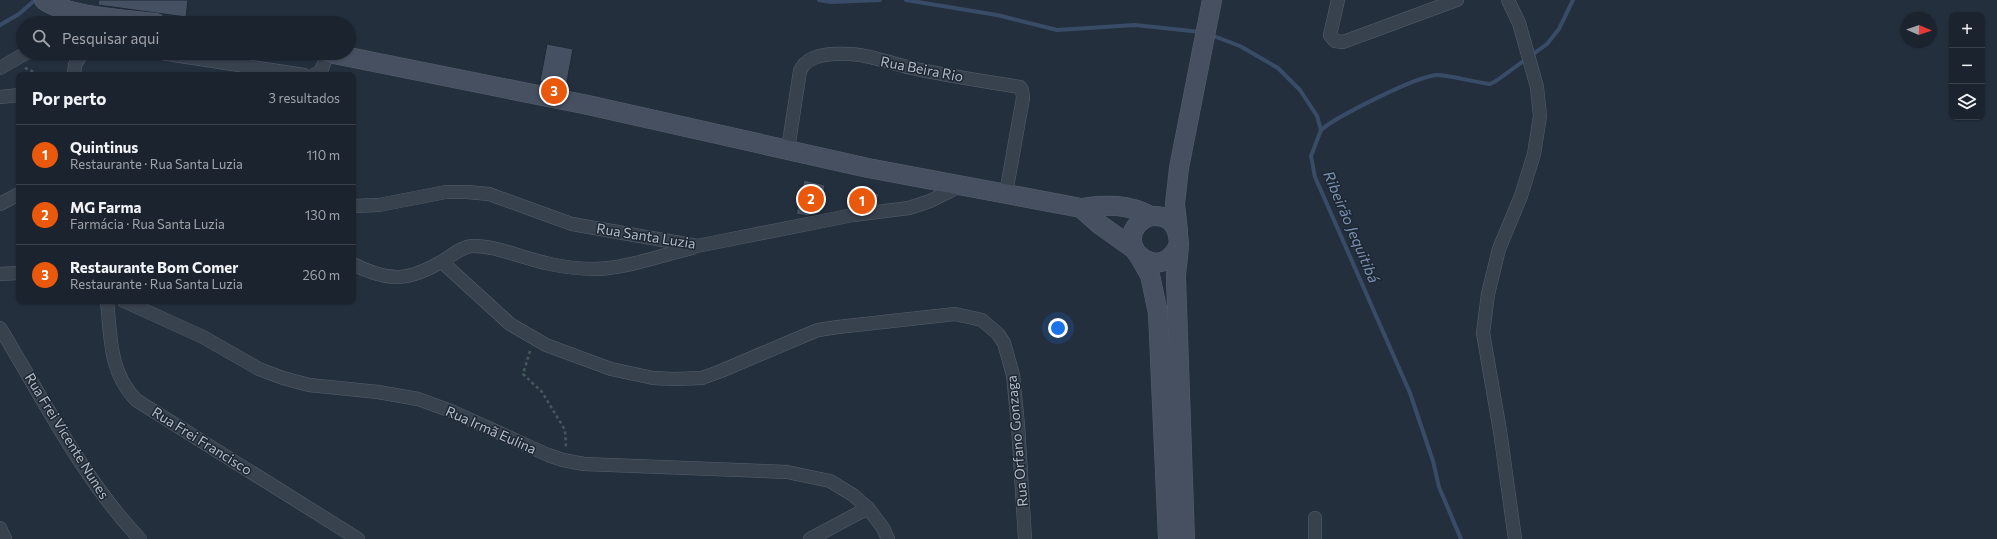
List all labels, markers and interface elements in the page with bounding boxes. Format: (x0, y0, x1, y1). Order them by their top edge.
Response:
north arrow (1901, 12, 1937, 48)
map controls (1949, 12, 1985, 120)
button: + (1949, 12, 1985, 48)
search box (16, 16, 356, 60)
icon: search (30, 27, 52, 49)
text: Pesquisar aqui (62, 29, 159, 47)
button: − (1949, 48, 1985, 84)
street label: Rua Beira Rio (879, 52, 965, 85)
pin: 3 (541, 76, 567, 106)
button: layers (1949, 84, 1985, 120)
text: Por perto (32, 88, 107, 109)
text: 3 resultados (269, 90, 340, 106)
text: Quintinus (70, 138, 138, 156)
text: 1 (42, 147, 48, 163)
text: 110 m (307, 147, 340, 163)
text: Restaurante · Rua Santa Luzia (70, 156, 243, 172)
water label: Ribeirão Jequitibá (1320, 168, 1384, 286)
pin: 2 (798, 184, 824, 214)
pin: 1 (849, 186, 875, 216)
text: MG Farma (70, 198, 141, 216)
text: 2 (41, 207, 49, 223)
text: 130 m (305, 207, 340, 223)
text: Farmácia · Rua Santa Luzia (70, 216, 225, 232)
street label: Rua Santa Luzia (595, 219, 697, 252)
text: Restaurante Bom Comer (70, 258, 238, 276)
text: 3 (41, 267, 49, 283)
text: 260 m (303, 267, 340, 283)
text: Restaurante · Rua Santa Luzia (70, 276, 243, 292)
your location (1048, 318, 1068, 338)
street label: Rua Frei Vicente Nunes (22, 370, 113, 502)
street label: Rua Orfano Gonzaga (1002, 375, 1031, 507)
street label: Rua Irmã Eulina (443, 402, 539, 457)
street label: Rua Frei Francisco (149, 403, 255, 478)

